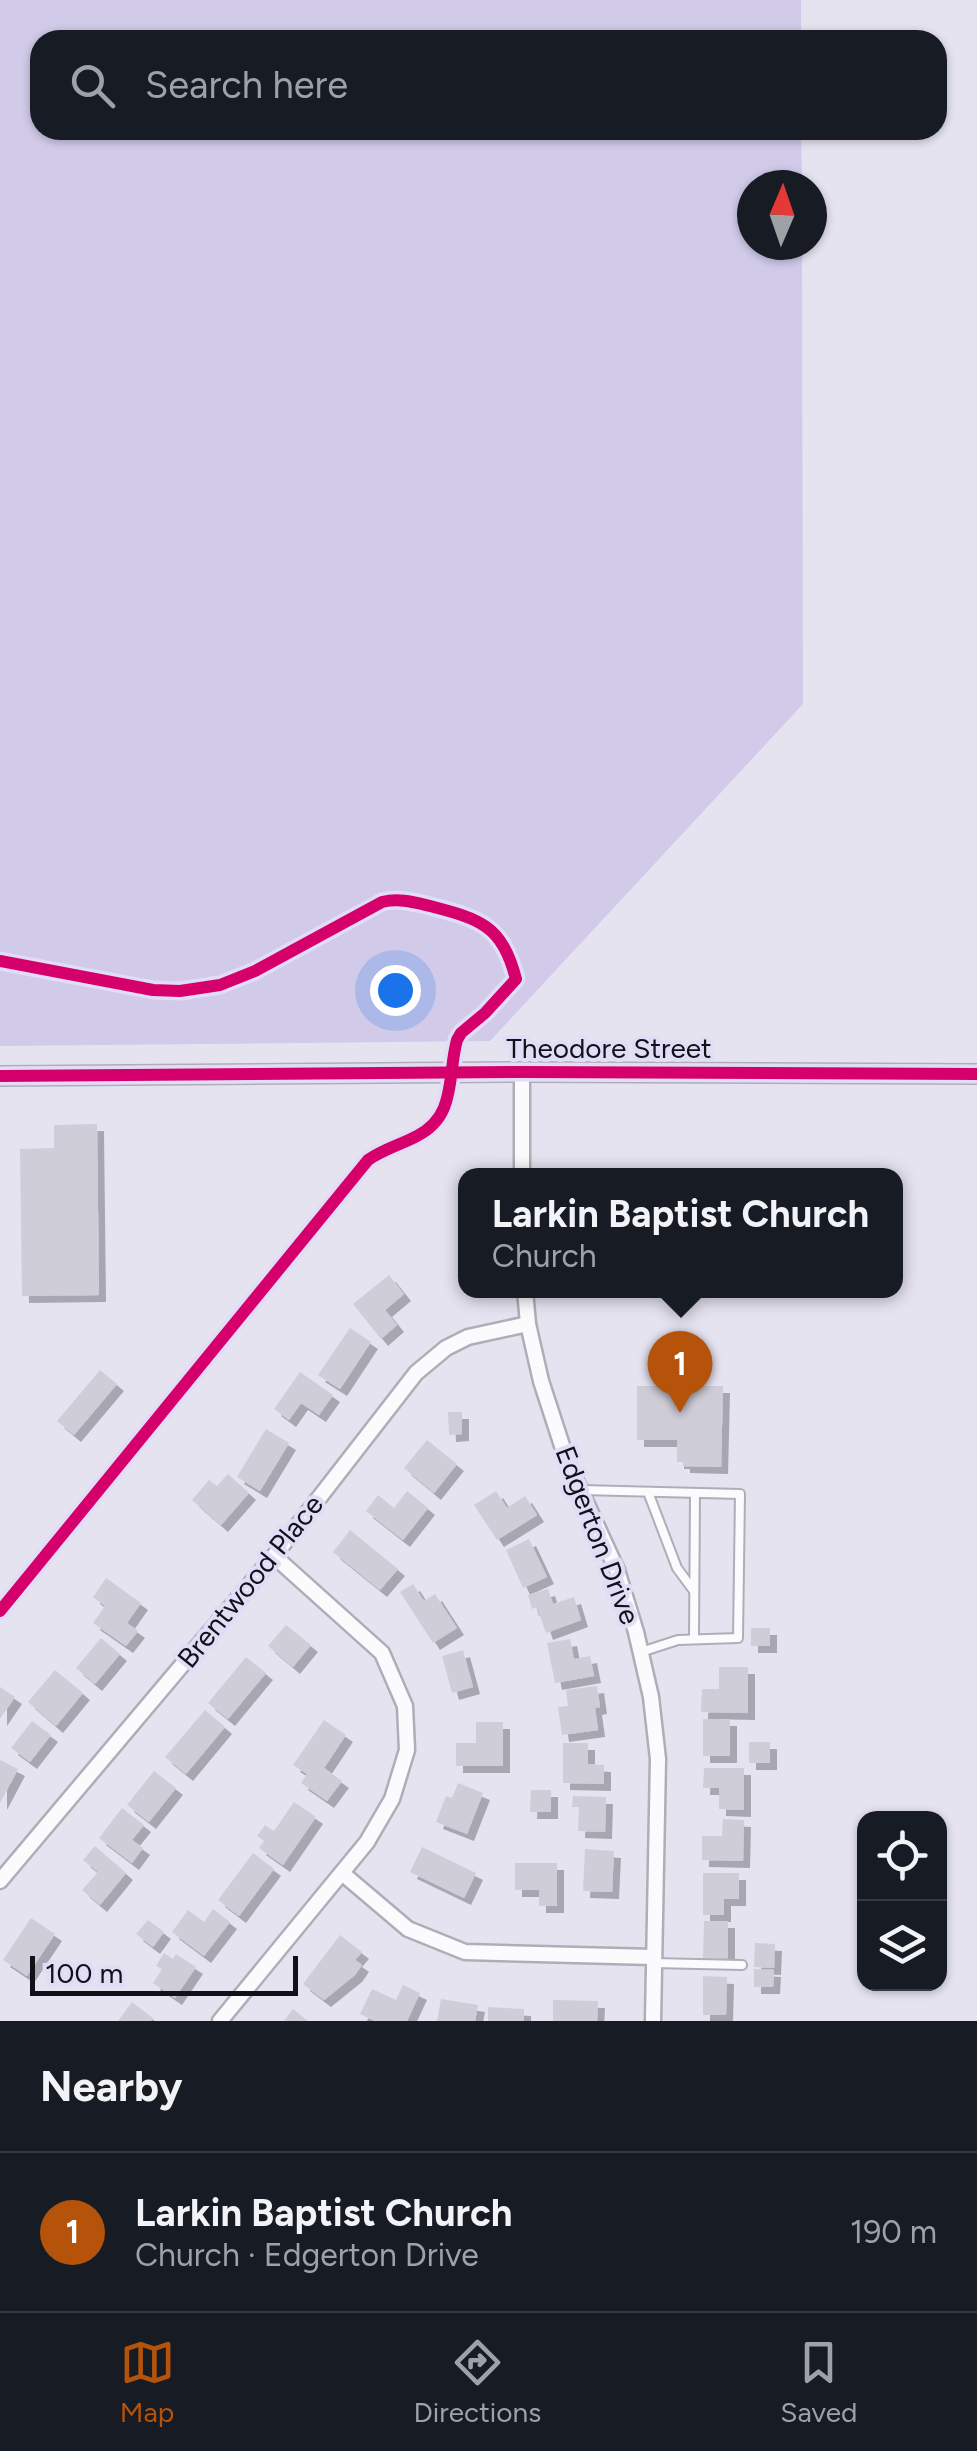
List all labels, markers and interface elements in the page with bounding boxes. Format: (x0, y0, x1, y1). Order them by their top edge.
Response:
search box (30, 30, 947, 140)
icon: search (65, 58, 120, 113)
text: Search here (145, 62, 348, 108)
north arrow (737, 170, 827, 260)
your location (370, 965, 421, 1016)
street label: Theodore Street (506, 1031, 712, 1065)
popup (458, 1168, 903, 1298)
text: Larkin Baptist Church (492, 1191, 869, 1237)
text: Church (492, 1237, 597, 1275)
pin: 1 (648, 1330, 712, 1413)
street label: Edgerton Drive (548, 1441, 648, 1629)
street label: Brentwood Place (170, 1488, 330, 1674)
map controls (857, 1811, 947, 1991)
button: locate (857, 1811, 947, 1901)
button: layers (857, 1901, 947, 1991)
scale bar (30, 1951, 298, 1996)
text: 100 m (45, 1956, 123, 1990)
text: Nearby (40, 2061, 182, 2112)
text: Larkin Baptist Church (135, 2190, 512, 2236)
text: 1 (66, 2213, 79, 2251)
text: 190 m (850, 2213, 937, 2251)
text: Church · Edgerton Drive (135, 2236, 479, 2274)
tab: Map (120, 2335, 175, 2429)
tab: Directions (414, 2335, 541, 2429)
tab: Saved (780, 2335, 857, 2429)

